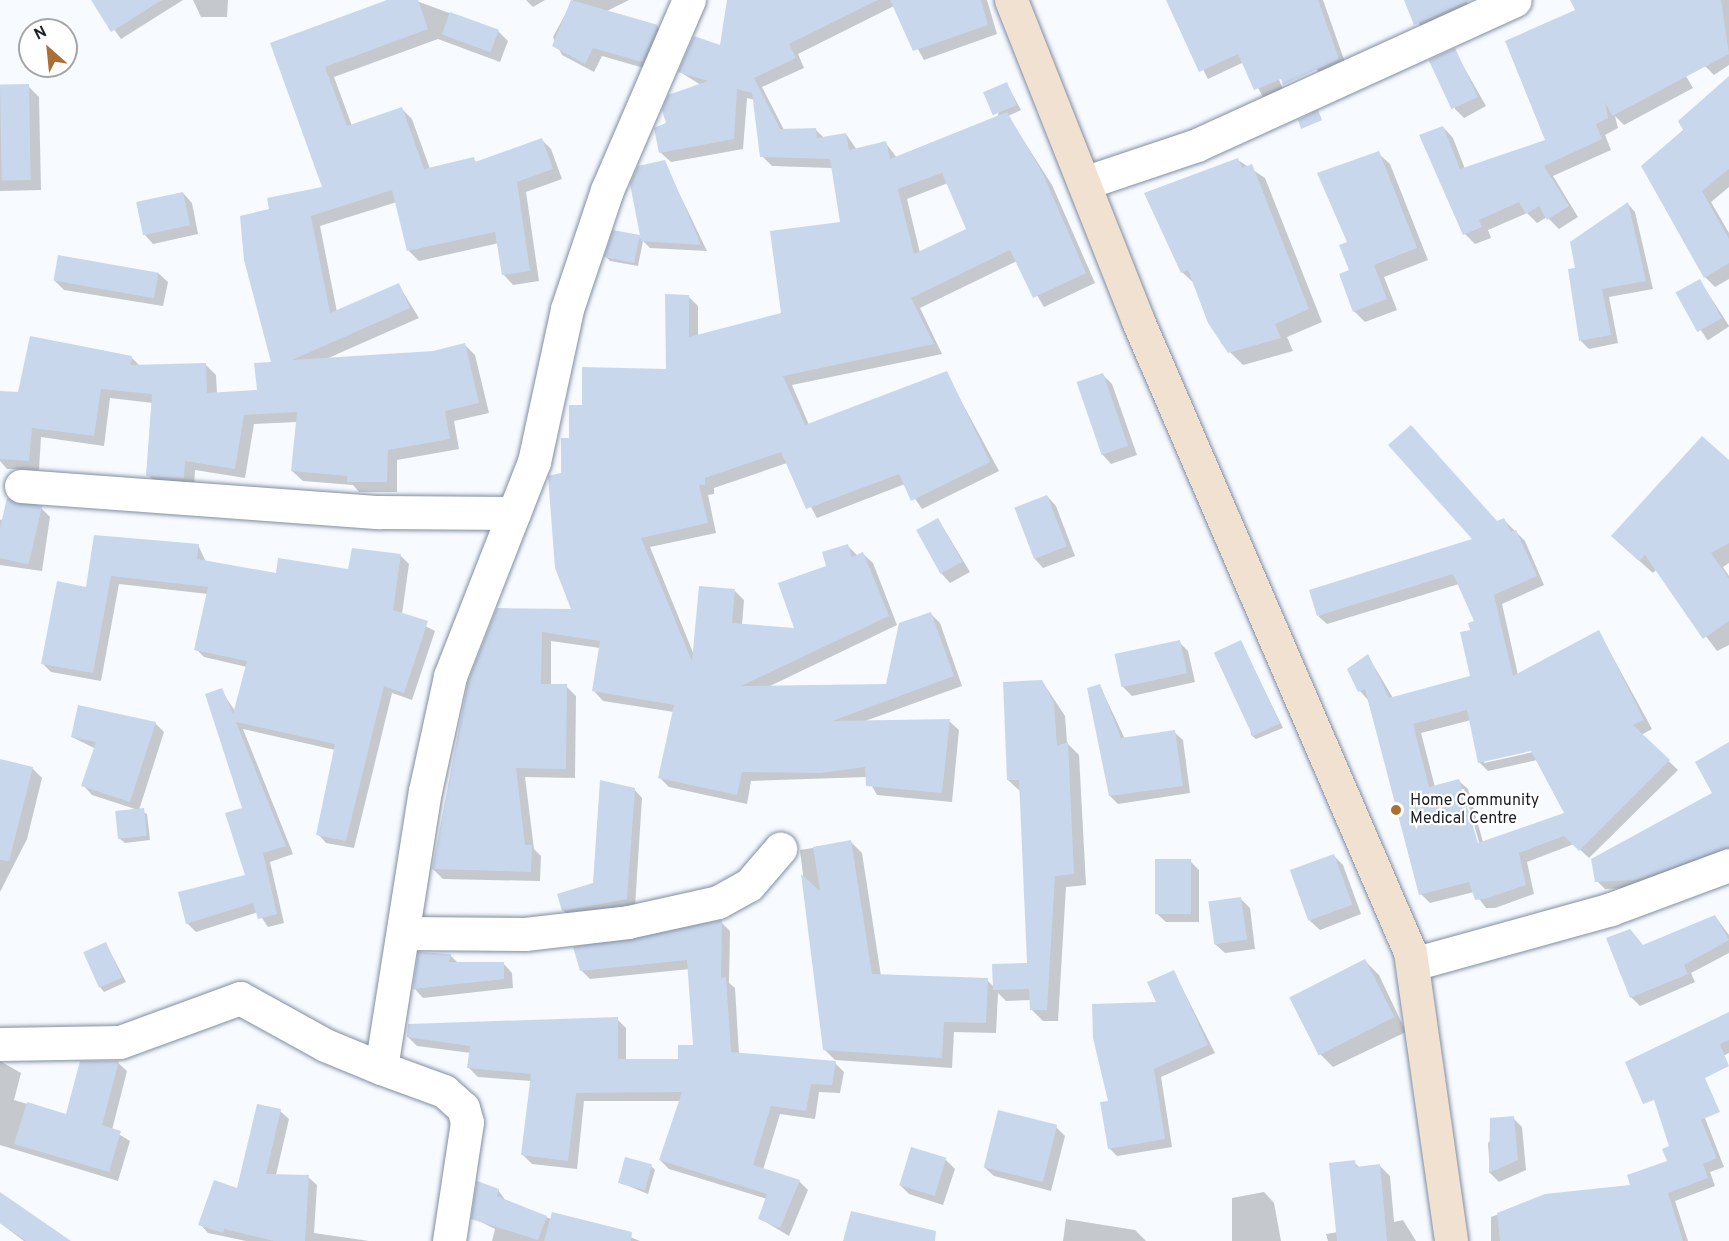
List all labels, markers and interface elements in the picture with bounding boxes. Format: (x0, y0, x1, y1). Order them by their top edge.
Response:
north arrow (18, 18, 78, 78)
text: N (31, 22, 50, 45)
place label: Home Community Medical Centre (1410, 791, 1539, 829)
marker: Home Community Medical Centre (1387, 801, 1405, 819)

